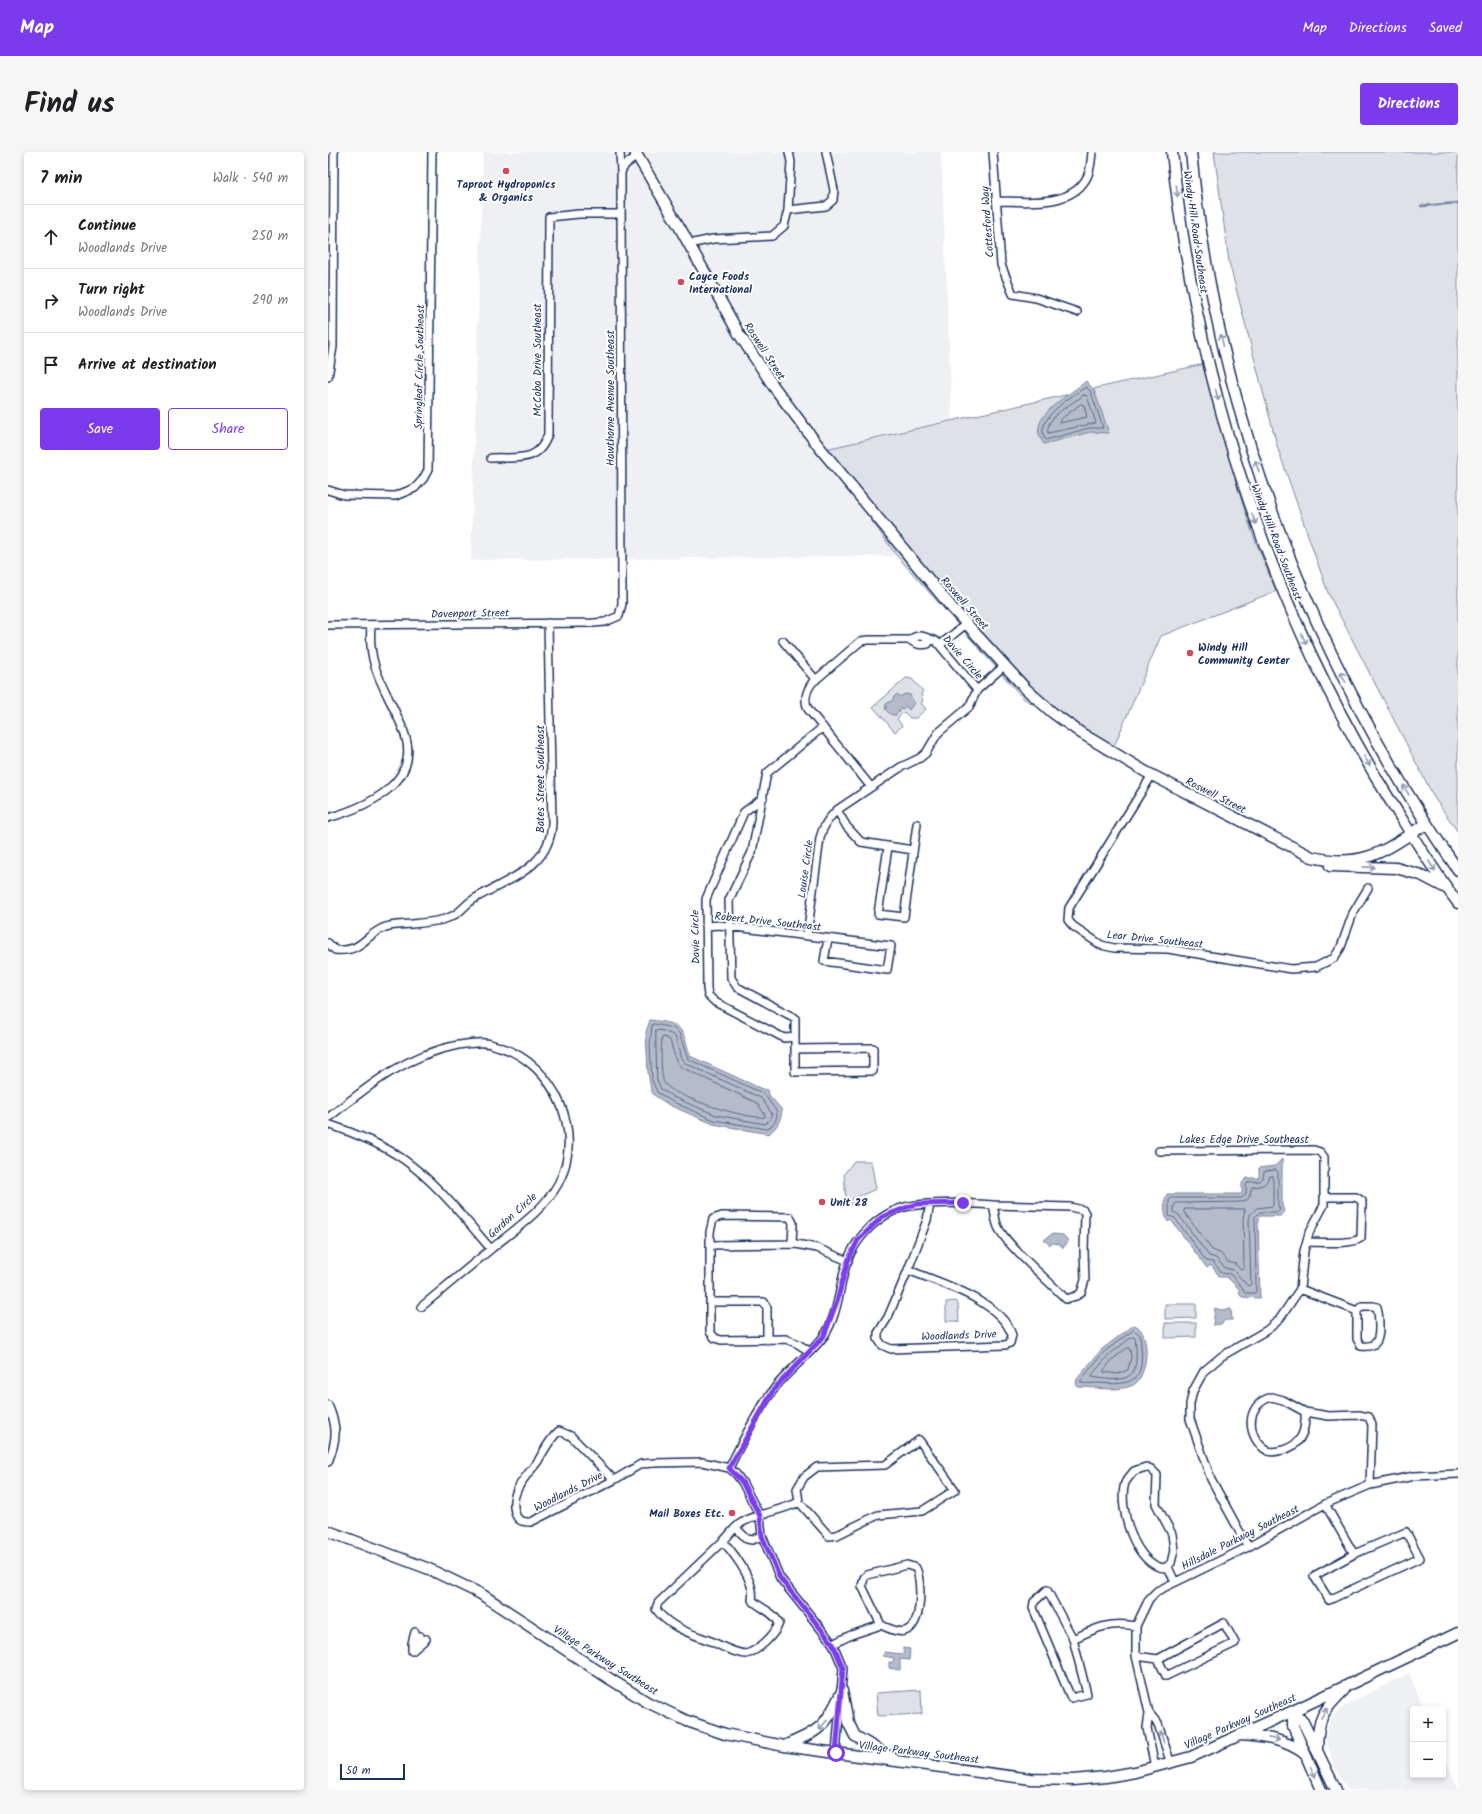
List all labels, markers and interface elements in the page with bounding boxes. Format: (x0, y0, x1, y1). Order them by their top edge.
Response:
text: Map (20, 13, 54, 43)
text: Map (1302, 17, 1327, 39)
text: Directions (1349, 17, 1407, 39)
text: Saved (1429, 17, 1462, 39)
text: Find us (24, 82, 115, 127)
button: Directions (1360, 83, 1458, 125)
text: 7 min (40, 165, 82, 192)
marker: Taproot Hydroponics & Organics (501, 166, 511, 176)
text: Walk · 540 m (213, 168, 288, 189)
street label: Windy Hill Road Southeast (1177, 170, 1213, 295)
place label: Taproot Hydroponics & Organics (457, 176, 556, 207)
one-way arrow (1173, 184, 1181, 197)
street label: Cottesford Way (976, 185, 999, 258)
text: Continue (78, 214, 136, 238)
icon: ahead (40, 226, 62, 248)
text: 250 m (251, 226, 288, 247)
text: Woodlands Drive (78, 238, 167, 259)
place label: Cayce Foods International (689, 268, 752, 299)
marker: Cayce Foods International (676, 277, 686, 287)
text: Turn right (78, 278, 145, 302)
icon: right (40, 290, 62, 312)
text: 290 m (252, 290, 288, 311)
text: Woodlands Drive (78, 302, 167, 323)
street label: McCoba Drive Southeast (529, 303, 547, 417)
street label: Springleaf Circle Southeast (410, 304, 430, 430)
street label: Roswell Street (739, 319, 790, 385)
street label: Hawthorne Avenue Southeast (602, 329, 620, 466)
one-way arrow (1218, 334, 1226, 347)
text: Arrive at destination (78, 353, 217, 377)
icon: arrive (40, 354, 62, 376)
one-way arrow (1213, 388, 1221, 401)
button: Save (40, 408, 160, 450)
button: Share (168, 408, 288, 450)
one-way arrow (1252, 460, 1260, 472)
street label: Windy Hill Road Southeast (1245, 481, 1307, 604)
one-way arrow (1251, 513, 1259, 525)
street label: Roswell Street (936, 573, 993, 635)
street label: Davenport Street (431, 604, 510, 624)
street label: Davie Circle (938, 631, 987, 684)
one-way arrow (1301, 633, 1308, 645)
place label: Windy Hill Community Center (1198, 639, 1291, 670)
marker: Windy Hill Community Center (1185, 648, 1195, 658)
one-way arrow (1338, 671, 1346, 683)
street label: Bates Street Southeast (532, 724, 550, 833)
one-way arrow (1364, 755, 1372, 767)
street label: Roswell Street (1182, 773, 1250, 819)
one-way arrow (1402, 784, 1410, 796)
street label: Louise Circle (793, 839, 819, 899)
one-way arrow (1428, 860, 1436, 871)
one-way arrow (1362, 863, 1375, 871)
street label: Robert Drive Southeast (714, 907, 823, 937)
street label: Davie Circle (687, 910, 705, 964)
street label: Lear Drive Southeast (1106, 926, 1205, 954)
street label: Lakes Edge Drive Southeast (1179, 1131, 1310, 1149)
street label: Gordon Circle (484, 1188, 542, 1243)
place label: Unit 28 (830, 1194, 868, 1212)
route end (954, 1194, 972, 1212)
marker: Unit 28 (817, 1197, 827, 1207)
street label: Woodlands Drive (921, 1326, 997, 1346)
street label: Woodlands Drive (531, 1467, 606, 1517)
street label: Hillsdale Parkway Southeast (1178, 1500, 1303, 1575)
place label: Mail Boxes Etc. (649, 1505, 724, 1523)
marker: Mail Boxes Etc. (727, 1508, 737, 1518)
street label: Village Parkway Southeast (549, 1621, 662, 1701)
street label: Village Parkway Southeast (1181, 1689, 1300, 1755)
map controls (1410, 1706, 1446, 1778)
button: + (1410, 1706, 1446, 1742)
one-way arrow (1320, 1707, 1328, 1719)
one-way arrow (819, 1719, 828, 1730)
one-way arrow (1158, 1731, 1165, 1744)
one-way arrow (1267, 1735, 1280, 1743)
street label: Village Parkway Southeast (858, 1737, 981, 1769)
button: − (1410, 1742, 1446, 1778)
route start (827, 1744, 845, 1762)
scale bar (340, 1762, 405, 1781)
text: 50 m (346, 1762, 371, 1780)
one-way arrow (1310, 1766, 1317, 1778)

